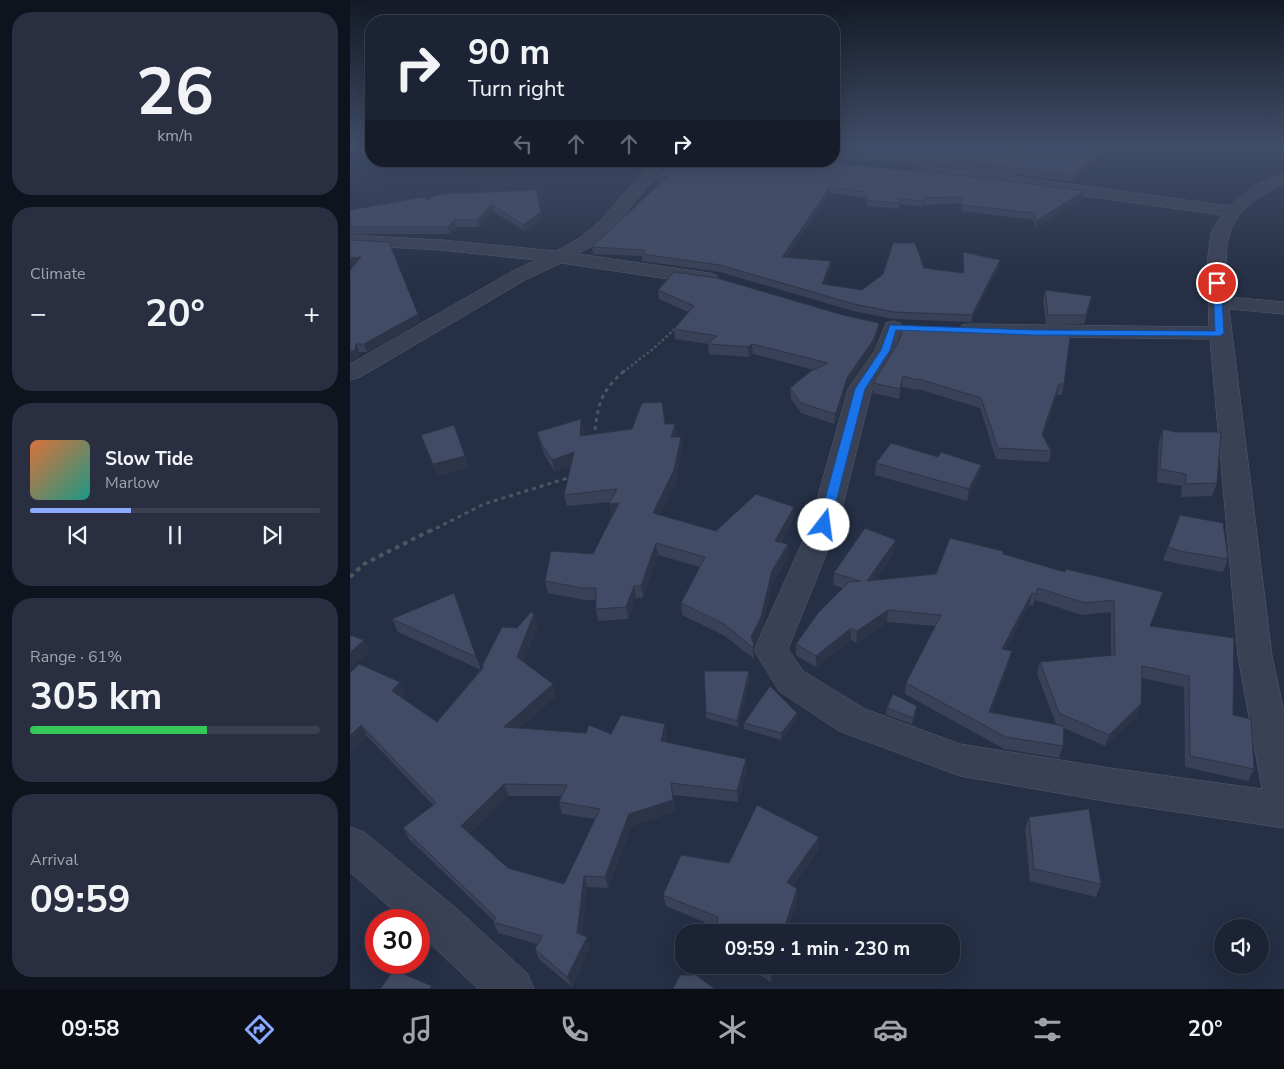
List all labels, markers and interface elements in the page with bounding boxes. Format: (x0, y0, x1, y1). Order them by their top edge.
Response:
text: 90 m (468, 29, 550, 76)
icon: right (385, 35, 450, 100)
text: 26 (136, 48, 214, 137)
text: Turn right (468, 74, 564, 104)
text: km/h (157, 125, 193, 147)
icon: left (509, 130, 537, 158)
icon: ahead (562, 130, 590, 158)
icon: ahead (615, 130, 643, 158)
icon: right (668, 130, 696, 158)
pin (1196, 262, 1238, 304)
text: Climate (30, 263, 85, 285)
icon: arrive (1203, 269, 1231, 297)
text: 20° (145, 288, 205, 339)
text: − (30, 295, 47, 333)
text: + (303, 295, 320, 333)
text: Slow Tide (105, 446, 193, 472)
text: Marlow (105, 472, 160, 494)
position arrow (797, 498, 849, 550)
icon: previous (64, 521, 92, 549)
icon: pause (161, 521, 189, 549)
icon: next (258, 521, 286, 549)
text: Range · 61% (30, 646, 122, 668)
text: 305 km (30, 671, 162, 722)
text: Arrival (30, 849, 78, 871)
text: 09:59 (30, 874, 131, 925)
speed limit sign: 30 (365, 909, 430, 974)
map controls (1214, 919, 1269, 974)
button: sound (1214, 919, 1269, 974)
text: 09:59 · 1 min · 230 m (725, 936, 910, 962)
icon: directions (242, 1012, 277, 1047)
icon: music (400, 1012, 435, 1047)
icon: phone (557, 1012, 592, 1047)
icon: climate (715, 1012, 750, 1047)
icon: car (873, 1012, 908, 1047)
icon: filters (1030, 1012, 1065, 1047)
text: 09:58 (61, 1014, 120, 1044)
text: 20° (1188, 1014, 1223, 1044)

